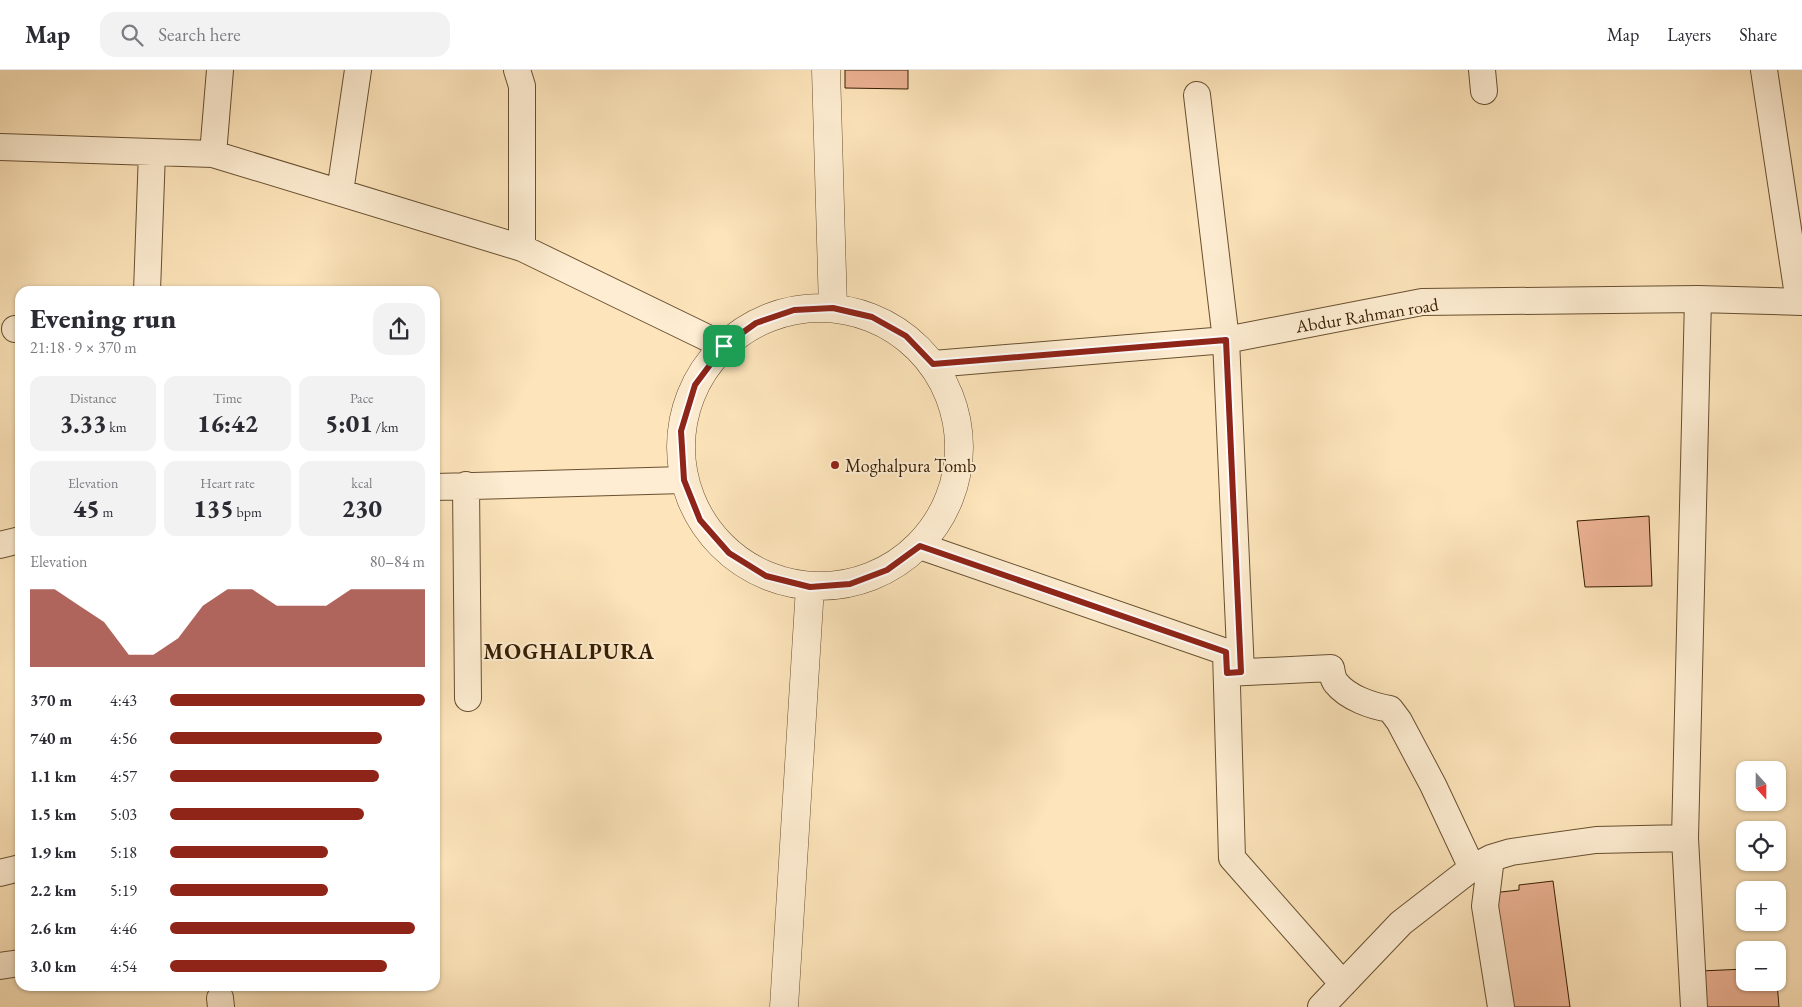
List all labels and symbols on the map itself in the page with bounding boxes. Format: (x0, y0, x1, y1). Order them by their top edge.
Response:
street label: Abdur Rahman road (1293, 292, 1441, 338)
pin (703, 325, 745, 367)
place label: Moghalpura Tomb (845, 454, 976, 477)
marker: Moghalpura Tomb (829, 459, 841, 471)
district label: MOGHALPURA (483, 637, 655, 666)
north arrow (1736, 761, 1786, 811)

